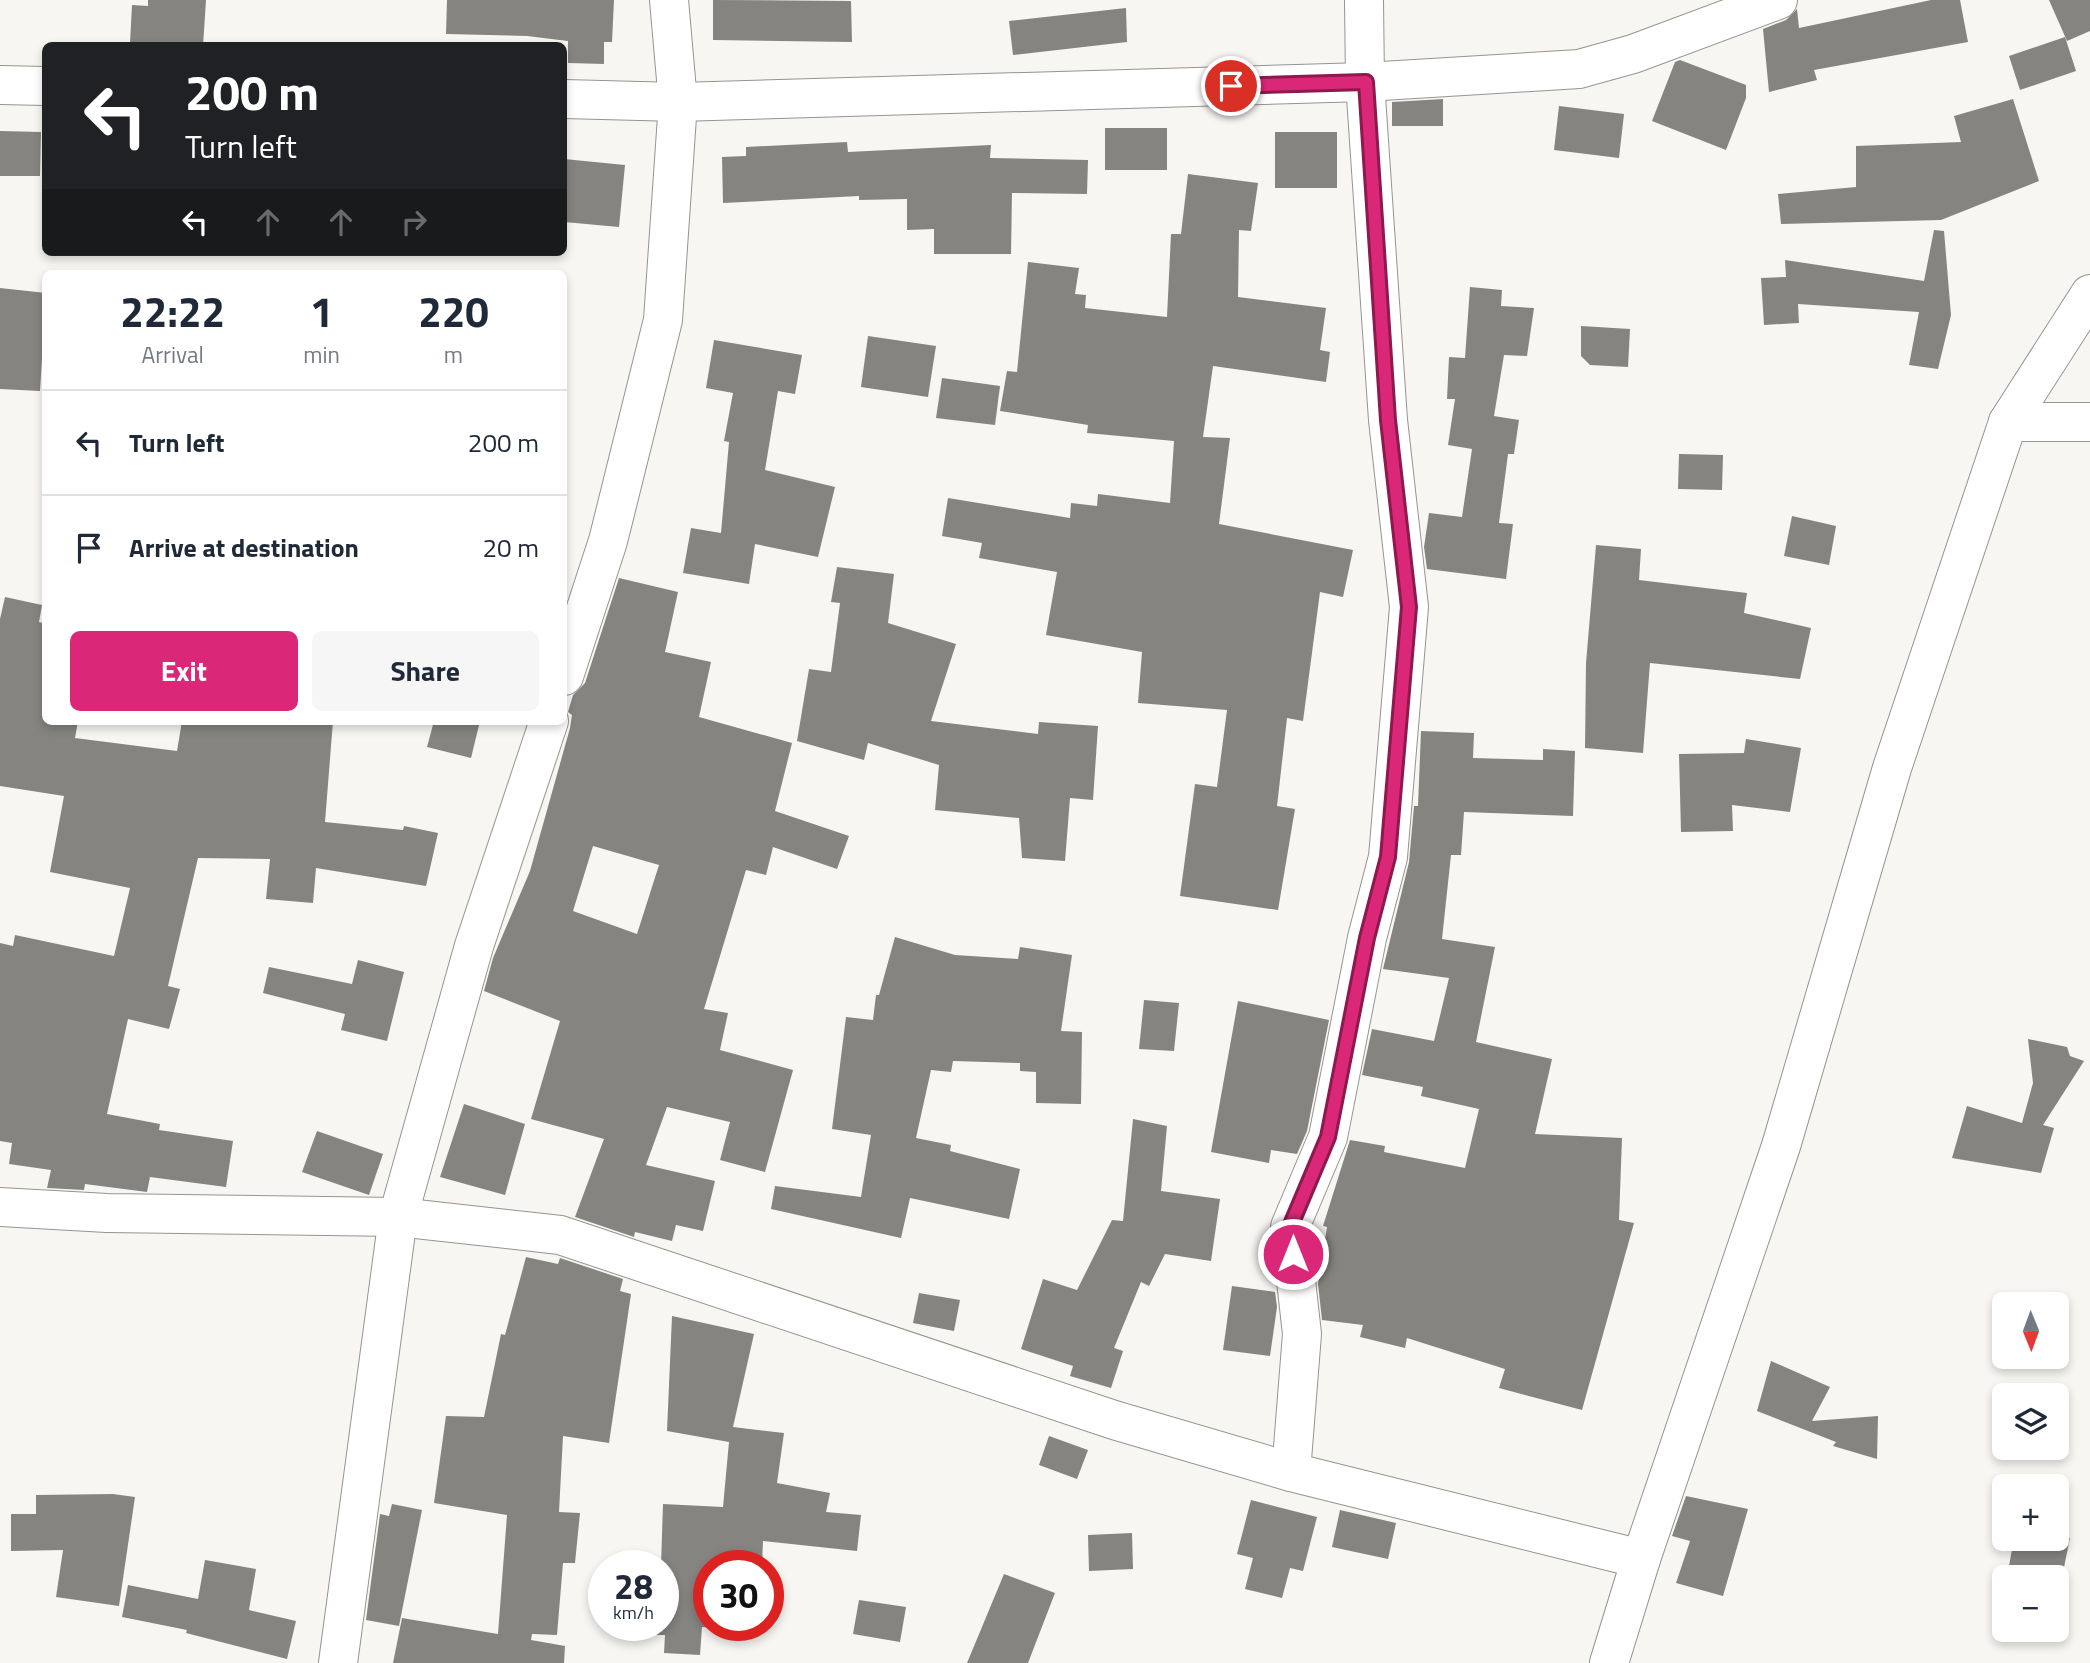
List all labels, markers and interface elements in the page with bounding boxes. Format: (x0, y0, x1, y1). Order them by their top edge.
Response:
text: 200 m (185, 54, 319, 129)
pin (1201, 56, 1261, 116)
icon: arrive (1212, 67, 1250, 105)
icon: left (70, 70, 161, 161)
text: Turn left (185, 122, 297, 170)
icon: left (176, 203, 214, 241)
icon: ahead (249, 203, 287, 241)
icon: ahead (322, 203, 360, 241)
icon: right (395, 203, 433, 241)
text: 22:22 (120, 279, 225, 343)
text: 1 (310, 279, 333, 343)
text: 220 (418, 279, 489, 343)
text: Arrival (141, 337, 204, 372)
text: min (303, 337, 340, 372)
text: m (444, 337, 463, 372)
text: Turn left (129, 423, 224, 462)
text: 200 m (468, 423, 539, 462)
icon: left (70, 424, 108, 462)
text: Arrive at destination (129, 528, 359, 567)
text: 20 m (482, 528, 539, 567)
icon: arrive (70, 529, 108, 567)
button: Exit (70, 631, 298, 711)
button: Share (312, 631, 539, 711)
position arrow (1256, 1217, 1330, 1291)
north arrow (1992, 1292, 2068, 1368)
map controls (1992, 1292, 2069, 1642)
button: layers (1992, 1383, 2069, 1460)
button: + (1992, 1474, 2069, 1551)
speed limit sign: 30 (693, 1550, 784, 1641)
text: 28 (614, 1559, 653, 1613)
button: − (1992, 1565, 2069, 1642)
text: km/h (613, 1599, 654, 1626)

